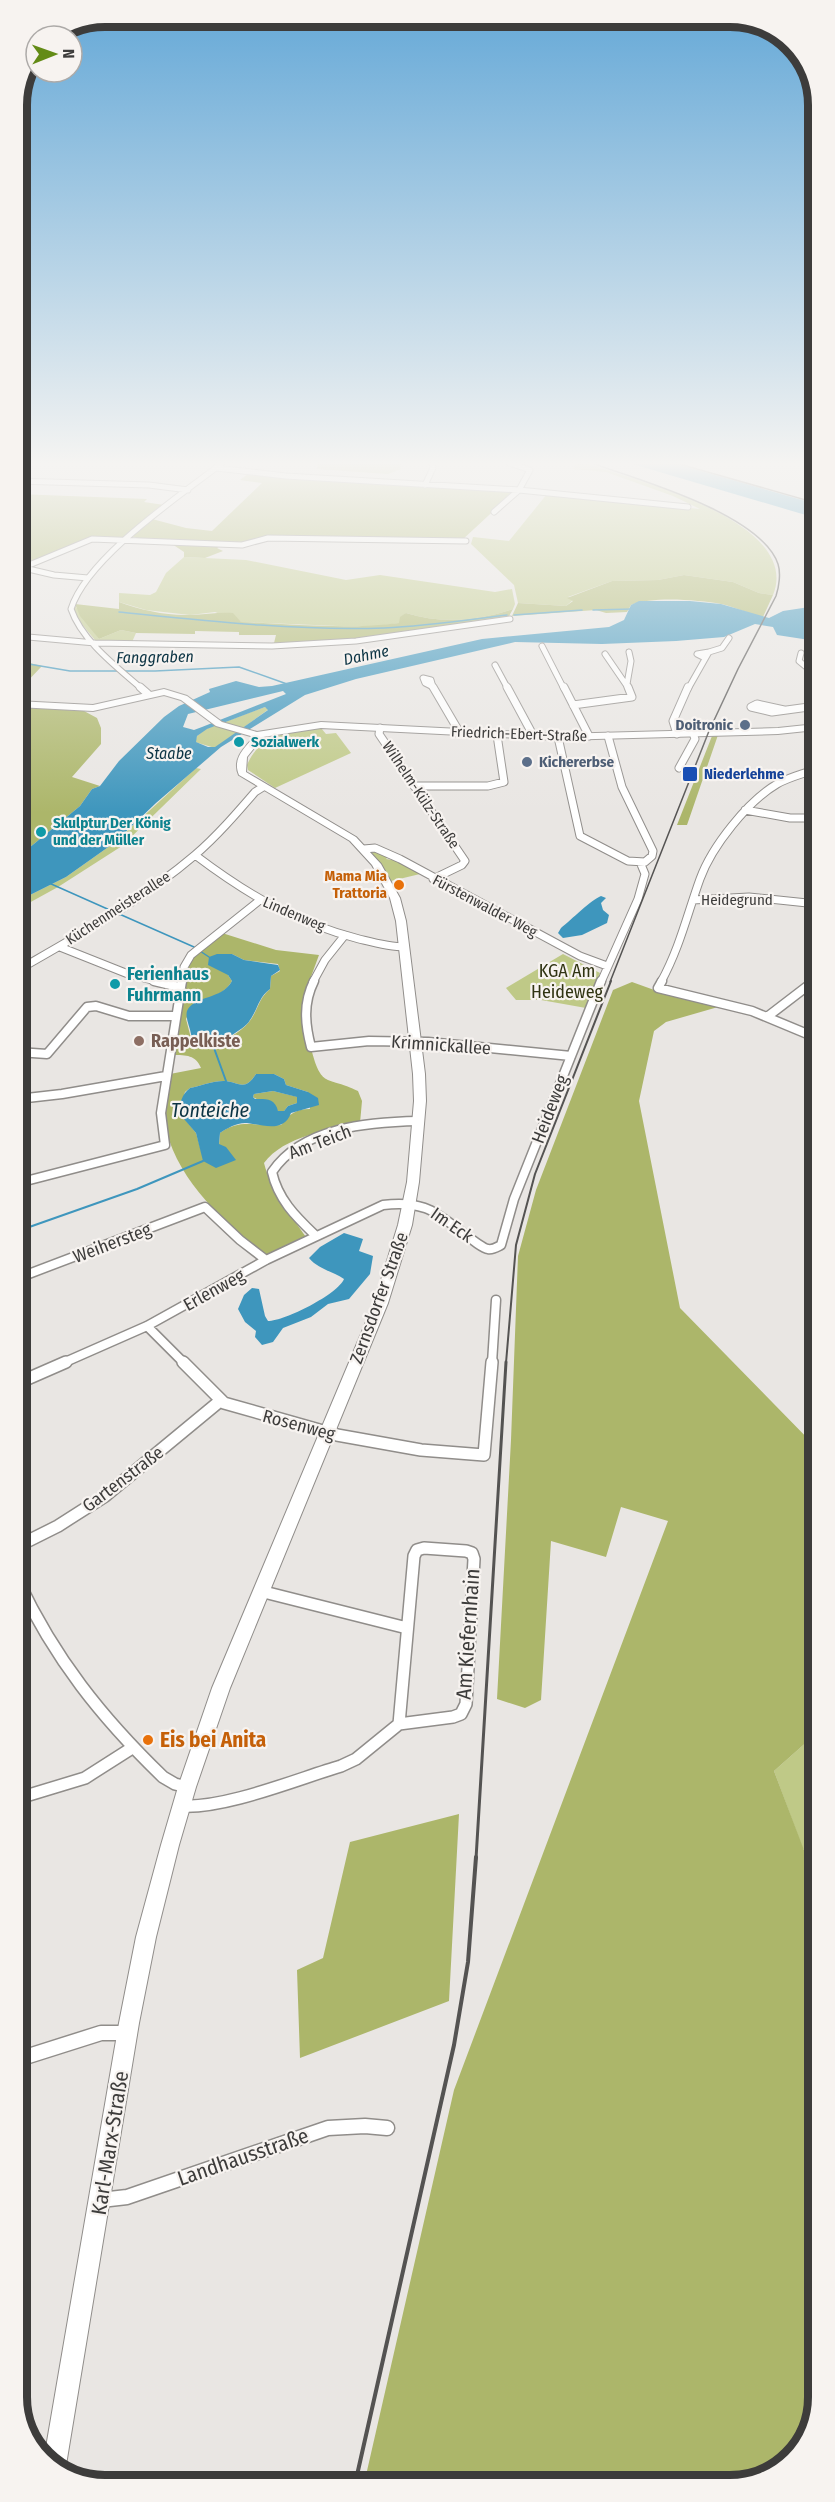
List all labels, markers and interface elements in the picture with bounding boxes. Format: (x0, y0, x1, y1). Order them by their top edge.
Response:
north arrow (24, 24, 84, 84)
text: N (59, 49, 78, 59)
water label: Dahme (342, 641, 391, 669)
water label: Fanggraben (116, 647, 194, 667)
place label: Doitronic (676, 716, 733, 734)
marker: Doitronic (738, 718, 752, 732)
street label: Friedrich-Ebert-Straße (451, 723, 587, 745)
place label: Sozialwerk (251, 733, 320, 751)
marker: Sozialwerk (232, 735, 246, 749)
street label: Wilhelm-Külz-Straße (378, 738, 464, 852)
water label: Staabe (145, 744, 192, 763)
place label: Kichererbse (539, 753, 614, 771)
marker: Kichererbse (520, 755, 534, 769)
marker: Niederlehme (681, 765, 699, 783)
place label: Niederlehme (704, 765, 785, 783)
place label: Skulptur Der König und der Müller (53, 814, 171, 849)
marker: Skulptur Der König und der Müller (34, 825, 48, 839)
street label: Küchenmeisterallee (62, 867, 174, 949)
place label: Mama Mia Trattoria (325, 867, 388, 902)
street label: Fürstenwalder Weg (430, 871, 540, 941)
marker: Mama Mia Trattoria (392, 878, 406, 892)
street label: Heidegrund (701, 891, 773, 909)
street label: Lindenweg (260, 893, 328, 935)
park label: KGA Am Heideweg (531, 960, 604, 1003)
place label: Ferienhaus Fuhrmann (127, 963, 209, 1006)
marker: Ferienhaus Fuhrmann (108, 977, 122, 991)
place label: Rappelkiste (151, 1030, 240, 1052)
street label: Krimnickallee (390, 1031, 492, 1059)
marker: Rappelkiste (132, 1034, 146, 1048)
street label: Heideweg (527, 1071, 573, 1147)
water label: Tonteiche (171, 1098, 250, 1122)
street label: Am Teich (285, 1120, 355, 1164)
street label: Im Eck (426, 1203, 478, 1248)
street label: Weihersteg (70, 1218, 155, 1268)
street label: Zernsdorfer Straße (345, 1229, 413, 1367)
street label: Erlenweg (179, 1264, 249, 1316)
street label: Rosenweg (260, 1405, 338, 1445)
street label: Gartenstraße (78, 1441, 168, 1517)
street label: Am Kiefernhain (450, 1567, 486, 1701)
place label: Eis bei Anita (160, 1727, 266, 1753)
marker: Eis bei Anita (141, 1733, 155, 1747)
street label: Karl-Marx-Straße (86, 2069, 134, 2217)
street label: Landhausstraße (174, 2122, 312, 2192)

